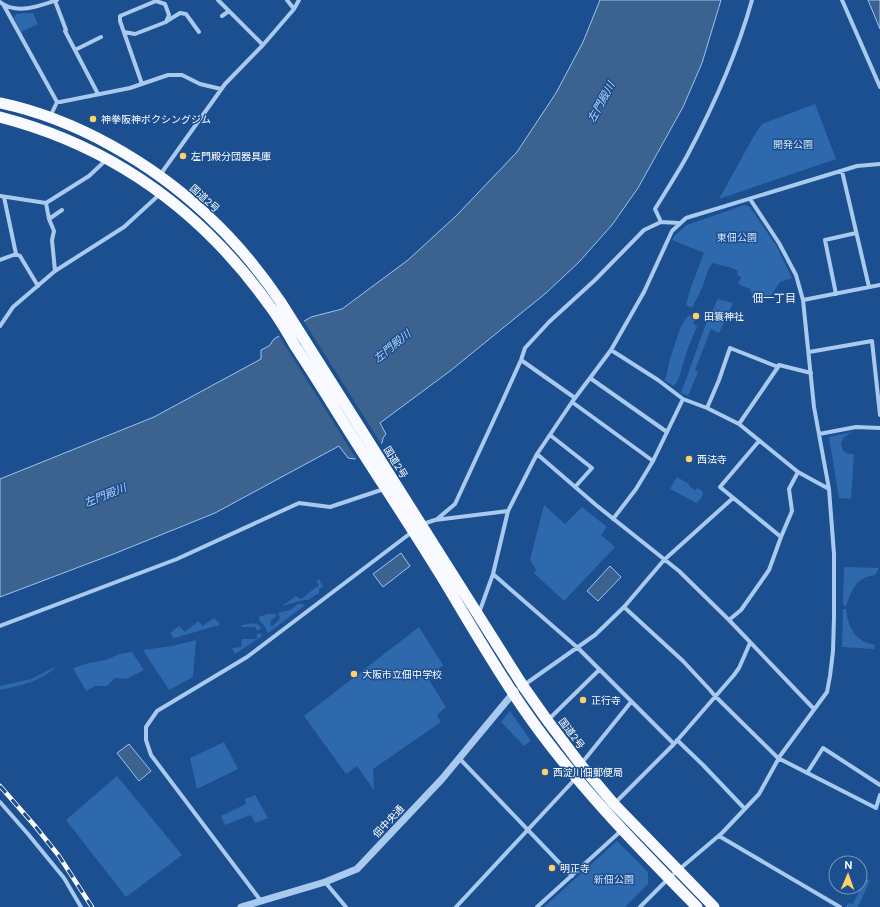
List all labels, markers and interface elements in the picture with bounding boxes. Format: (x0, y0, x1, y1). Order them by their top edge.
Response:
water label: 左門殿川 (584, 78, 618, 125)
place label: 神拳阪神ボクシングジム (101, 113, 211, 126)
marker: 神拳阪神ボクシングジム (88, 114, 98, 124)
park label: 開発公園 (773, 138, 813, 151)
place label: 左門殿分団器具庫 (191, 150, 271, 163)
marker: 左門殿分団器具庫 (178, 151, 188, 161)
street label: 国道2号 (187, 182, 222, 215)
park label: 東佃公園 (717, 231, 757, 244)
district label: 佃一丁目 (752, 291, 796, 305)
place label: 田簑神社 (704, 310, 744, 323)
marker: 田簑神社 (691, 311, 701, 321)
water label: 左門殿川 (370, 326, 414, 365)
street label: 国道2号 (381, 444, 411, 481)
place label: 西法寺 (697, 453, 727, 466)
marker: 西法寺 (684, 454, 694, 464)
water label: 左門殿川 (82, 480, 129, 510)
place label: 大阪市立佃中学校 (362, 668, 442, 681)
marker: 大阪市立佃中学校 (349, 669, 359, 679)
place label: 正行寺 (591, 694, 621, 707)
marker: 正行寺 (578, 695, 588, 705)
street label: 国道2号 (556, 715, 588, 751)
place label: 西淀川佃郵便局 (553, 766, 623, 779)
marker: 西淀川佃郵便局 (540, 767, 550, 777)
street label: 佃中央通 (369, 802, 407, 841)
north arrow (828, 855, 868, 895)
text: N (844, 858, 853, 872)
place label: 明正寺 (560, 862, 590, 875)
marker: 明正寺 (547, 863, 557, 873)
park label: 新佃公園 (594, 873, 634, 886)

